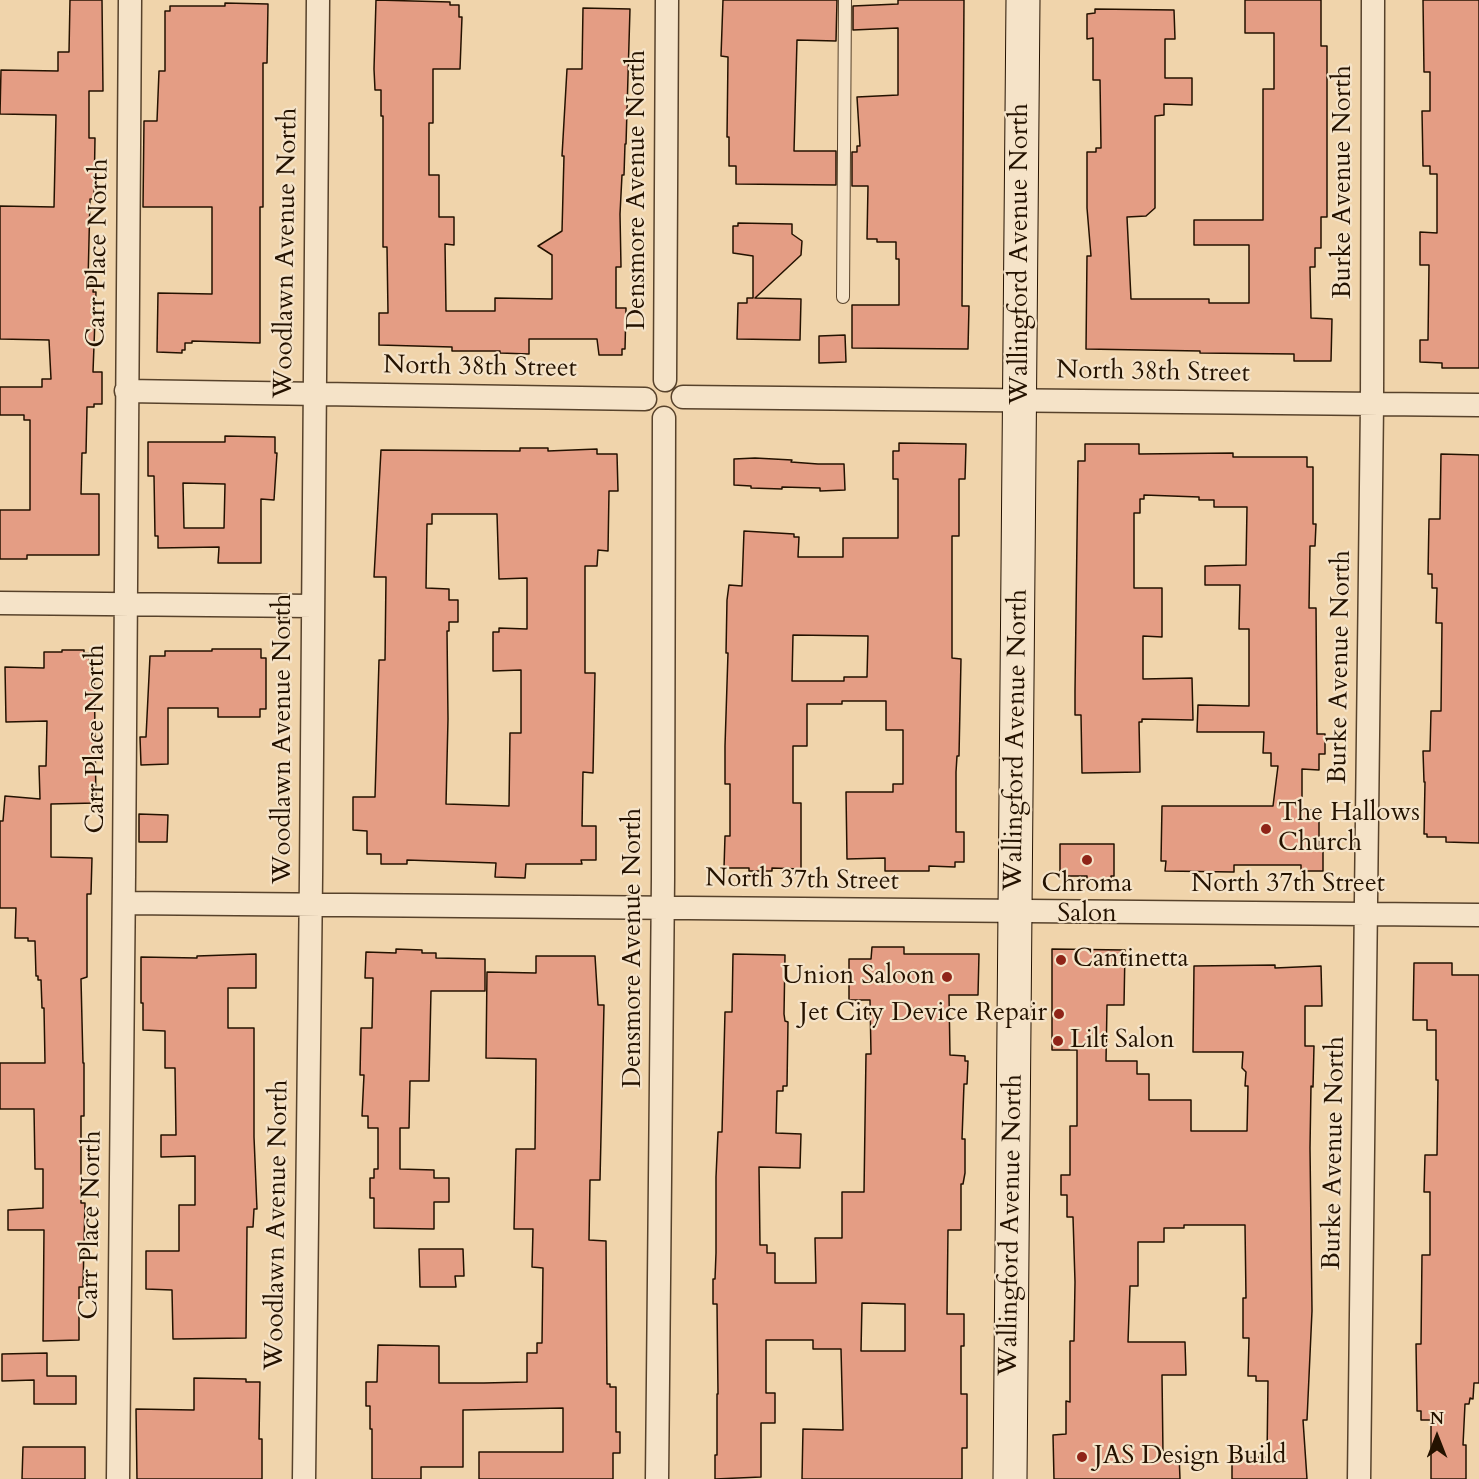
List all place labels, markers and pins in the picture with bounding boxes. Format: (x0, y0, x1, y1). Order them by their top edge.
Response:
place label: The Hallows Church (1278, 798, 1420, 860)
marker: The Hallows Church (1259, 822, 1273, 836)
marker: Chroma Salon (1080, 853, 1094, 867)
place label: Chroma Salon (1042, 869, 1132, 930)
place label: Cantinetta (1073, 944, 1189, 976)
marker: Cantinetta (1054, 953, 1068, 967)
place label: Union Saloon (782, 961, 935, 993)
marker: Union Saloon (940, 970, 954, 984)
place label: Jet City Device Repair (799, 998, 1047, 1030)
marker: Jet City Device Repair (1052, 1007, 1066, 1021)
place label: Lilt Salon (1070, 1025, 1175, 1057)
marker: Lilt Salon (1051, 1034, 1065, 1048)
place label: JAS Design Build (1094, 1441, 1286, 1473)
marker: JAS Design Build (1075, 1450, 1089, 1464)

